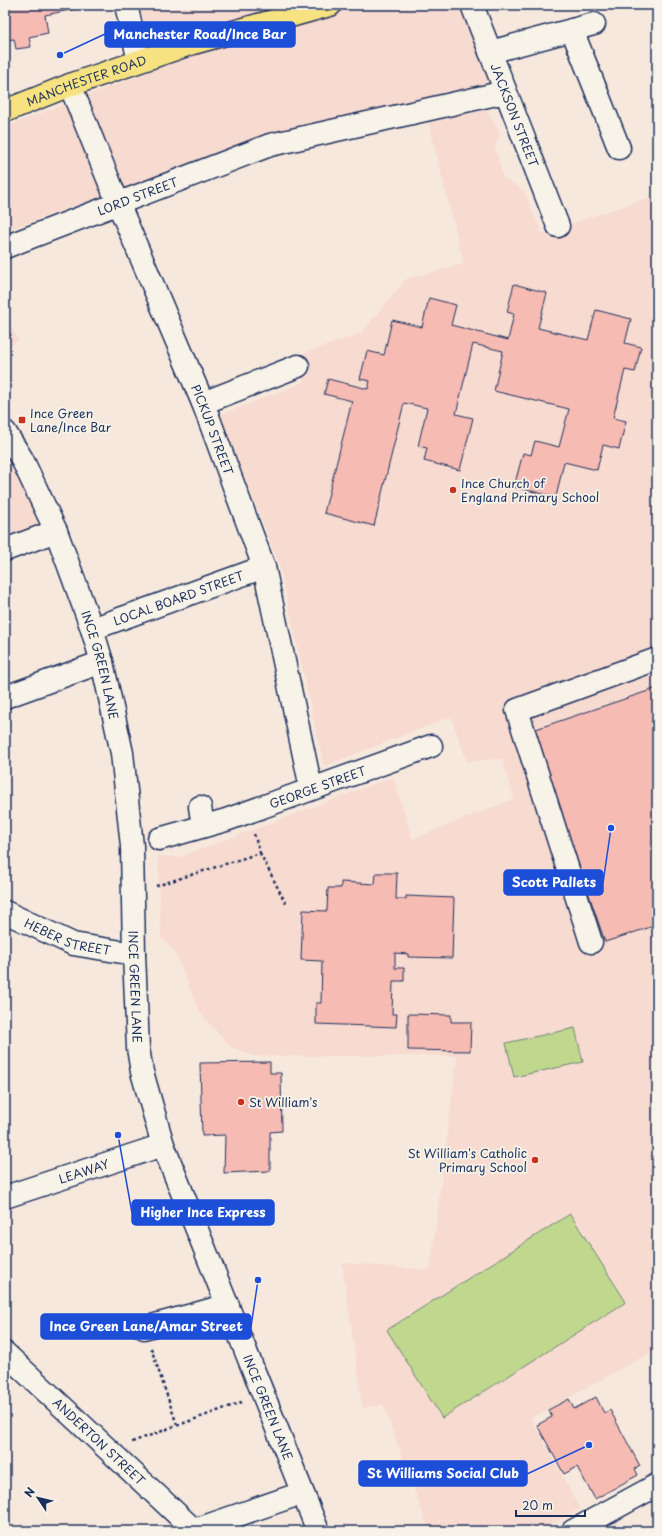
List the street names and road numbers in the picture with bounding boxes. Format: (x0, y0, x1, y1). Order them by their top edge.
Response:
street label: MANCHESTER ROAD (24, 51, 149, 111)
street label: JACKSON STREET (486, 60, 543, 170)
street label: LORD STREET (95, 172, 181, 220)
street label: PICKUP STREET (187, 382, 238, 478)
street label: LOCAL BOARD STREET (111, 566, 247, 630)
street label: INCE GREEN LANE (77, 608, 123, 722)
street label: GEORGE STREET (267, 761, 369, 813)
street label: HEBER STREET (22, 913, 113, 959)
street label: INCE GREEN LANE (125, 931, 147, 1044)
street label: LEAWAY (56, 1154, 112, 1188)
street label: INCE GREEN LANE (239, 1352, 298, 1463)
street label: ANDERTON STREET (49, 1393, 150, 1490)

